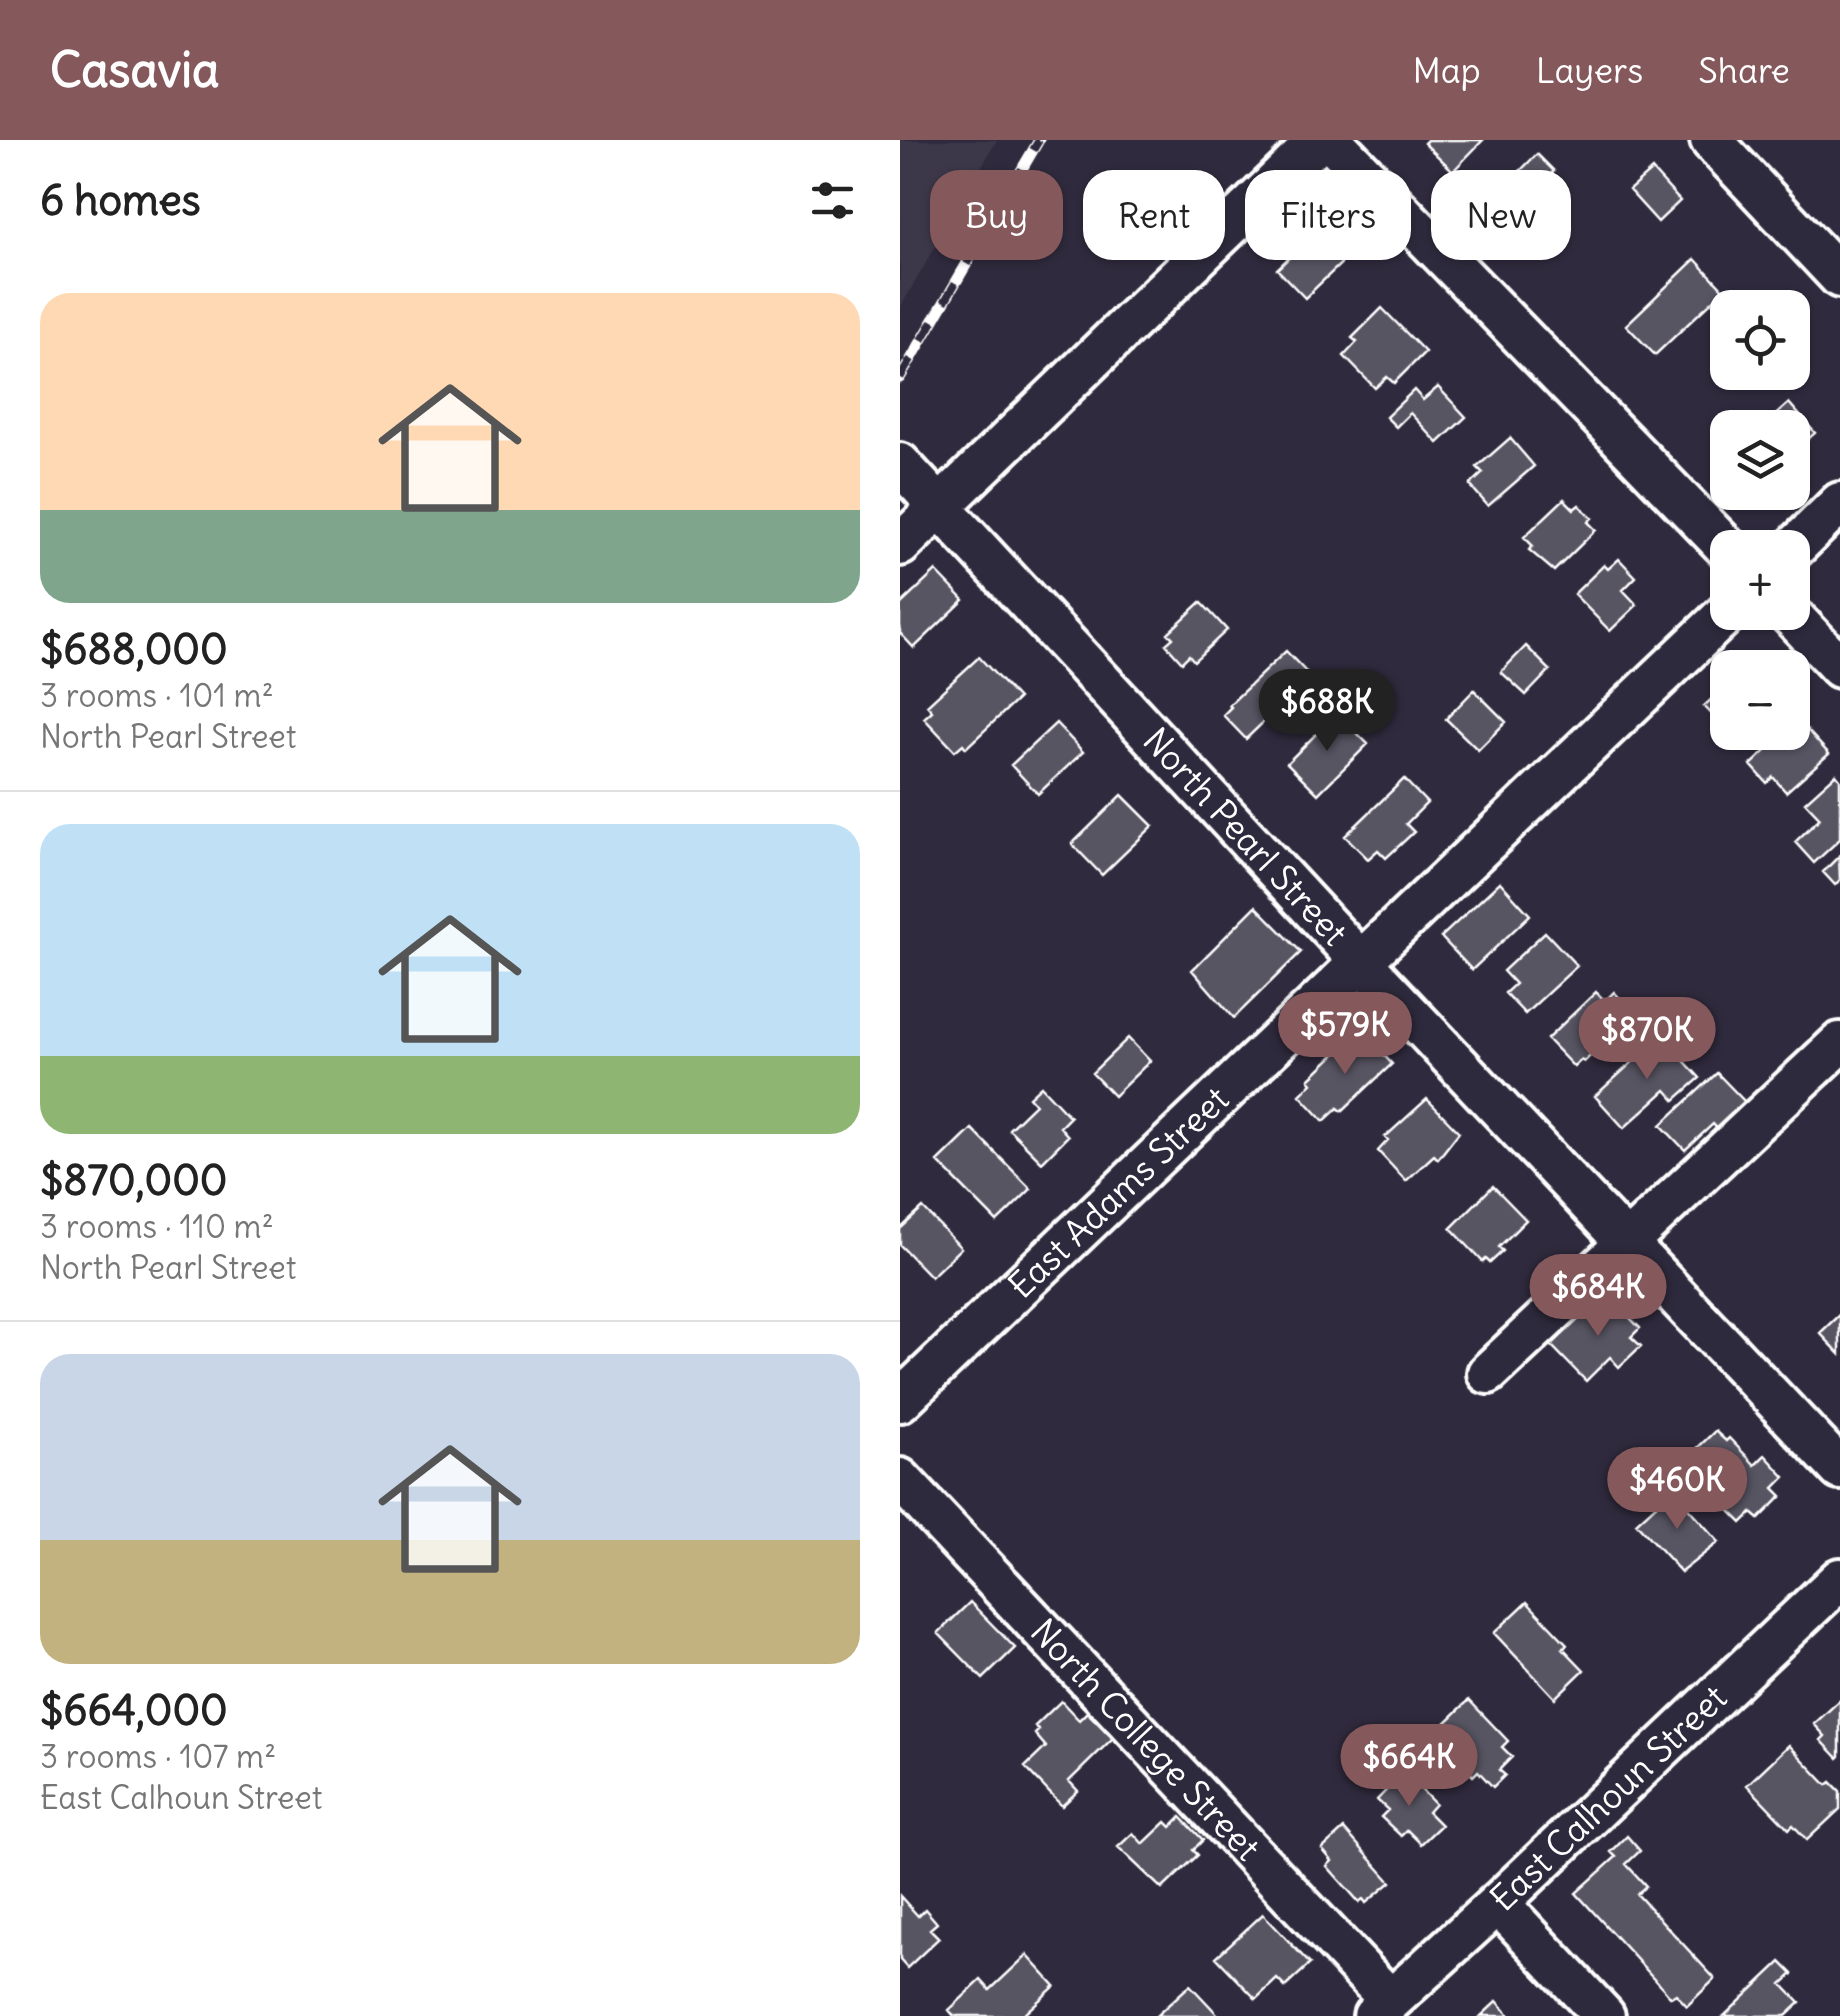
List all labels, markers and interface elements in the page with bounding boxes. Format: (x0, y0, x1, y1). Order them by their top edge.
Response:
text: Casavia (50, 40, 219, 100)
text: Map (1413, 48, 1481, 92)
text: Layers (1536, 48, 1643, 92)
text: Share (1698, 48, 1790, 92)
chip: Buy (930, 170, 1063, 260)
chip: Rent (1083, 170, 1225, 260)
chip: Filters (1245, 170, 1411, 260)
chip: New (1431, 170, 1571, 260)
icon: filters (805, 173, 860, 228)
text: 6 homes (40, 174, 201, 226)
map controls (1710, 290, 1810, 750)
button: locate (1710, 290, 1810, 390)
icon: home (360, 358, 540, 538)
button: layers (1710, 410, 1810, 510)
button: + (1710, 530, 1810, 630)
text: $688,000 (40, 623, 228, 675)
button: − (1710, 650, 1810, 750)
pin: $688K (1257, 669, 1397, 754)
text: 3 rooms · 101 m² (40, 675, 274, 716)
text: $688K (1281, 681, 1373, 722)
text: North Pearl Street (40, 716, 297, 757)
street label: North Pearl Street (1134, 718, 1357, 954)
icon: home (360, 889, 540, 1069)
pin: $579K (1275, 992, 1415, 1077)
pin: $870K (1577, 997, 1717, 1082)
text: $579K (1300, 1004, 1390, 1045)
text: $870K (1601, 1009, 1693, 1050)
street label: East Adams Street (999, 1077, 1237, 1307)
text: $870,000 (40, 1154, 227, 1206)
text: 3 rooms · 110 m² (40, 1206, 274, 1247)
text: North Pearl Street (40, 1247, 297, 1288)
pin: $684K (1528, 1254, 1668, 1339)
text: $684K (1552, 1266, 1644, 1307)
icon: home (360, 1419, 540, 1599)
pin: $460K (1607, 1447, 1747, 1532)
text: $460K (1629, 1459, 1725, 1500)
street label: North College Street (1022, 1609, 1270, 1869)
street label: East Calhoun Street (1480, 1675, 1735, 1920)
text: $664,000 (40, 1684, 228, 1736)
pin: $664K (1339, 1724, 1479, 1809)
text: 3 rooms · 107 m² (40, 1736, 276, 1777)
text: $664K (1363, 1736, 1455, 1777)
text: East Calhoun Street (40, 1777, 323, 1818)

